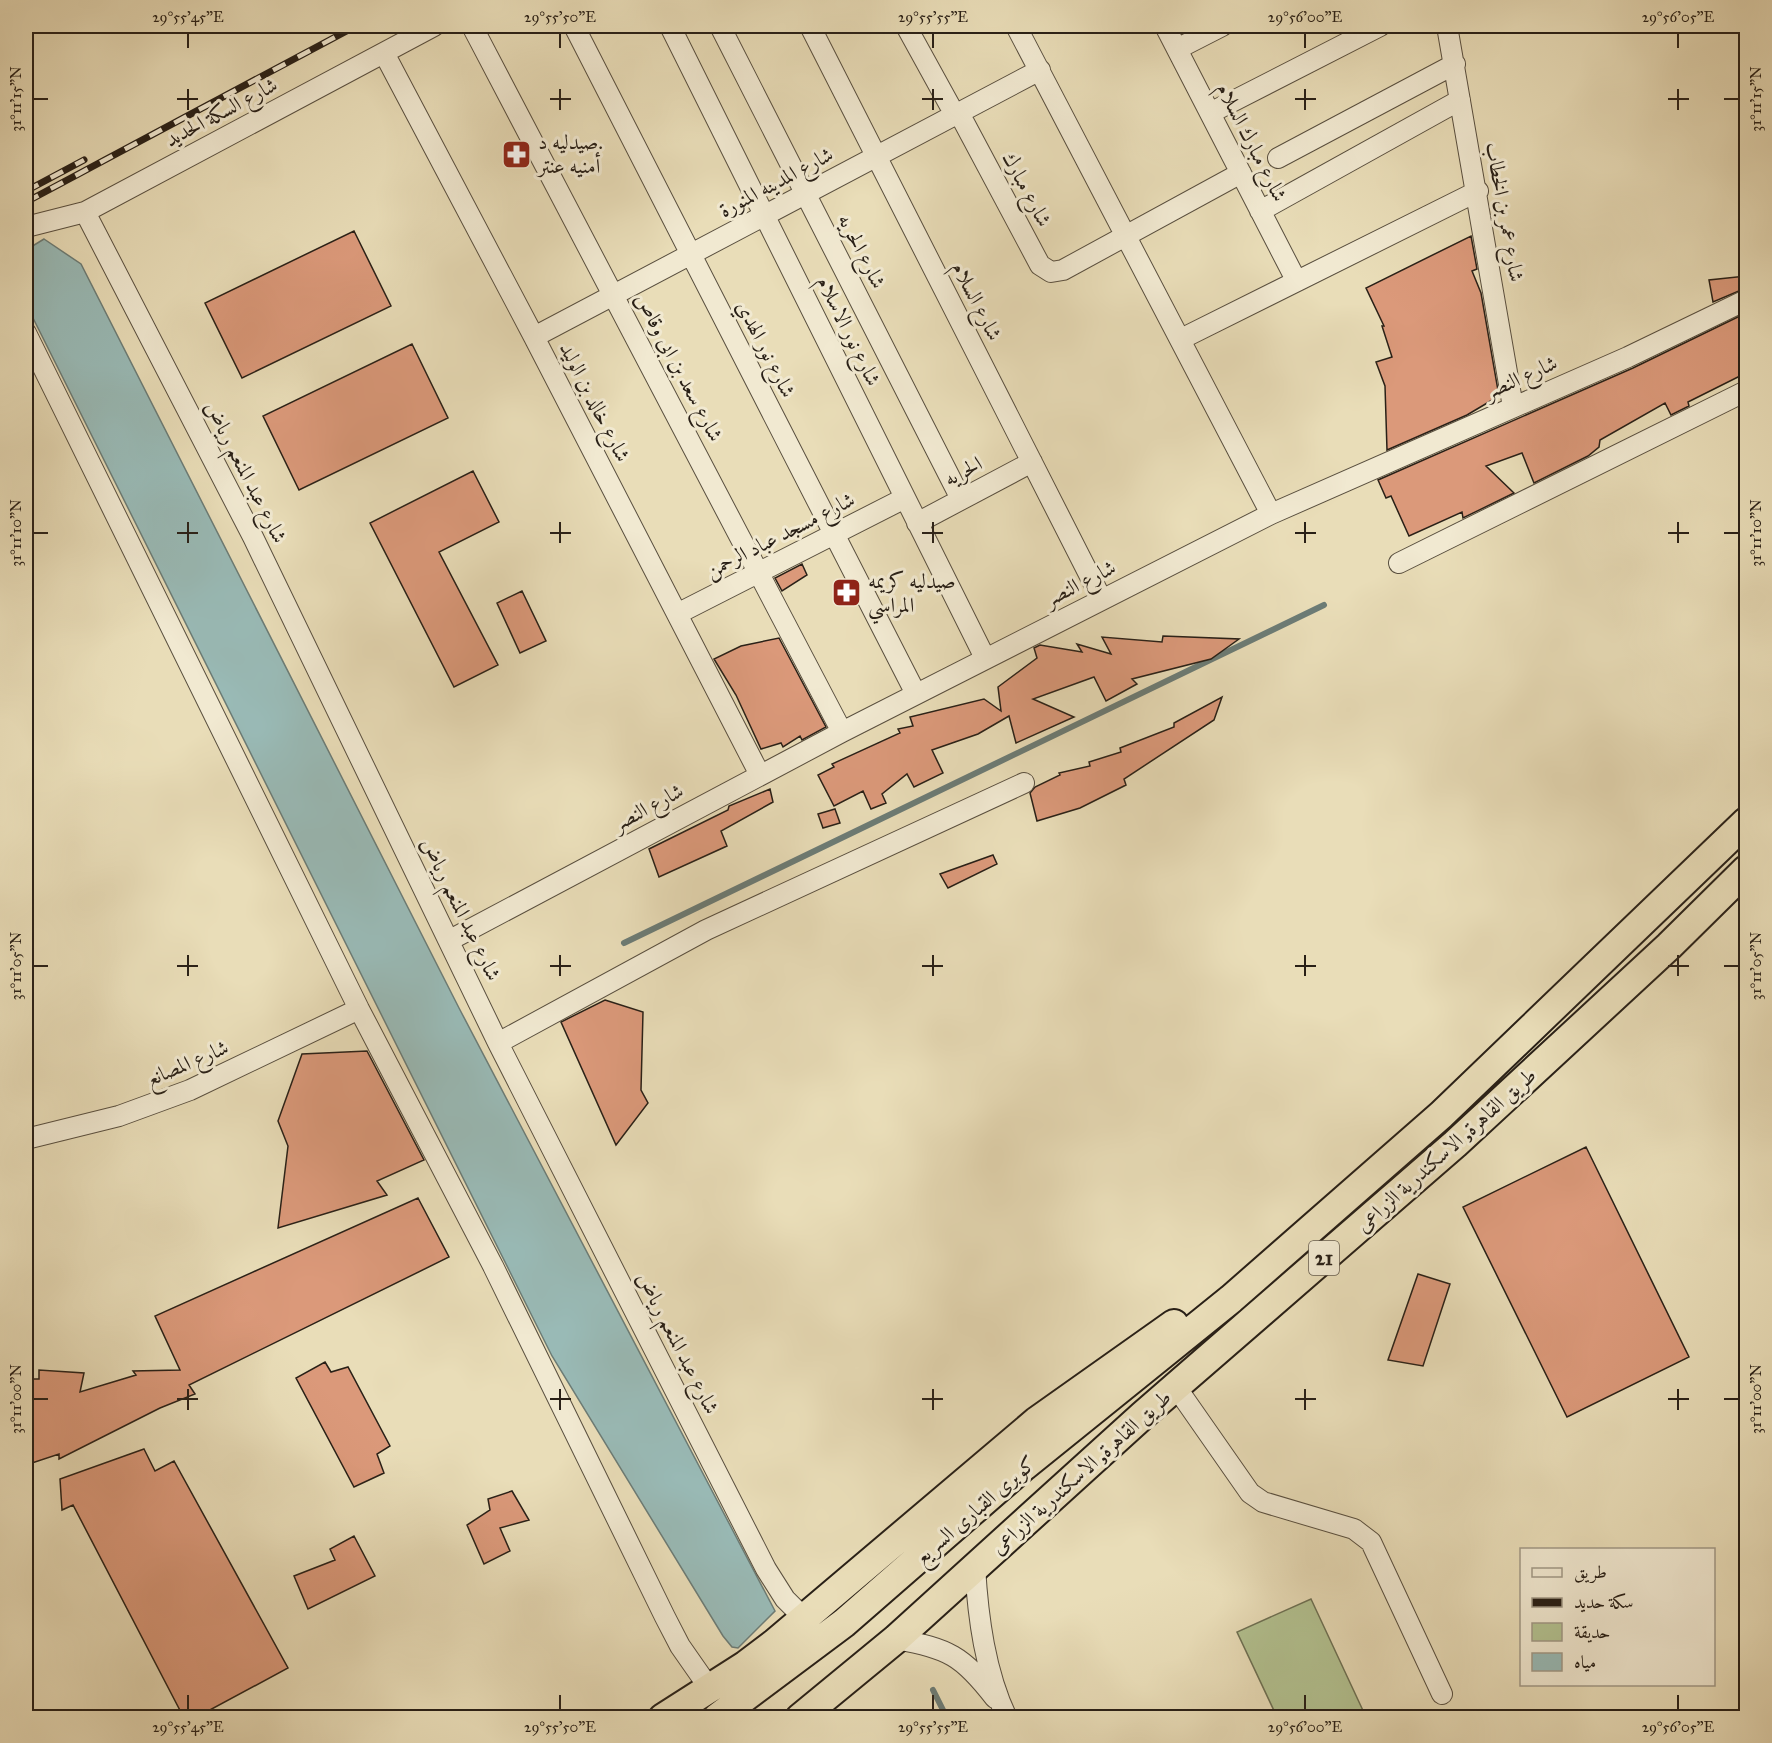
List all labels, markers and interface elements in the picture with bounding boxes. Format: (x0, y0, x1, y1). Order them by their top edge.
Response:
text: 29°55'45"E (152, 8, 224, 26)
text: 29°55'50"E (524, 8, 596, 26)
text: 29°55'55"E (898, 8, 968, 26)
text: 29°56'00"E (1268, 8, 1342, 26)
text: 29°56'05"E (1642, 8, 1715, 26)
text: 31°11'15"N (7, 66, 25, 132)
text: 31°11'15"N (1747, 66, 1765, 132)
street label: شارع السكة الحديد (160, 71, 284, 157)
street label: شارع مبارك السلام (1206, 78, 1293, 208)
place label: صيدليه د. أمنيه عنتر (536, 129, 603, 179)
pharmacy icon: صيدليه د. أمنيه عنتر (501, 138, 533, 170)
street label: شارع عمر بن الخطاب (1475, 140, 1530, 285)
street label: شارع المدينه المنورة (714, 141, 840, 227)
street label: شارع مبارك (992, 147, 1058, 233)
street label: شارع الحريه (828, 209, 892, 295)
street label: شارع السلام (942, 257, 1008, 347)
street label: شارع نور الاسلام (807, 272, 887, 392)
street label: شارع سعد بن ابى وقاص (624, 288, 729, 448)
street label: شارع نور الهدي (726, 296, 802, 404)
street label: شارع خالد بن الوليد (549, 338, 636, 468)
street label: شارع النصر (1479, 350, 1563, 410)
street label: شارع عبد المنعم رياض (193, 397, 293, 551)
street label: الحريه (939, 450, 987, 492)
street label: شارع مسجد عباد الرحمن (701, 486, 861, 588)
text: 31°11'10"N (7, 499, 25, 567)
text: 31°11'10"N (1747, 499, 1765, 567)
street label: شارع النصر (1038, 554, 1122, 617)
place label: صيدليه كريمه المراسي (868, 568, 956, 625)
pharmacy icon: صيدليه كريمه المراسي (831, 577, 863, 609)
street label: شارع النصر (606, 778, 690, 842)
street label: شارع عبد المنعم رياض (409, 833, 507, 988)
text: 31°11'05"N (7, 932, 25, 1000)
text: 31°11'05"N (1747, 932, 1765, 1000)
street label: شارع المصانع (142, 1034, 235, 1098)
street label: طريق القاهرة, الاسكندرية الزراعى (1350, 1062, 1542, 1238)
road number: 21 (1309, 1241, 1339, 1275)
street label: شارع عبد المنعم رياض (625, 1268, 725, 1422)
text: 31°11'00"N (7, 1364, 25, 1434)
text: 31°11'00"N (1747, 1364, 1765, 1434)
street label: طريق القاهرة, الاسكندرية الزراعى (985, 1384, 1177, 1560)
street label: كوبرى القبارى السريع (909, 1450, 1045, 1575)
legend (1520, 1548, 1715, 1686)
text: طريق (1574, 1561, 1607, 1584)
text: سكة حديد (1574, 1591, 1634, 1613)
text: حديقة (1574, 1621, 1610, 1643)
text: مياه (1574, 1651, 1596, 1673)
text: 29°55'45"E (152, 1718, 224, 1736)
text: 29°55'50"E (524, 1718, 596, 1736)
text: 29°55'55"E (898, 1718, 968, 1736)
text: 29°56'00"E (1268, 1718, 1342, 1736)
text: 29°56'05"E (1642, 1718, 1715, 1736)

